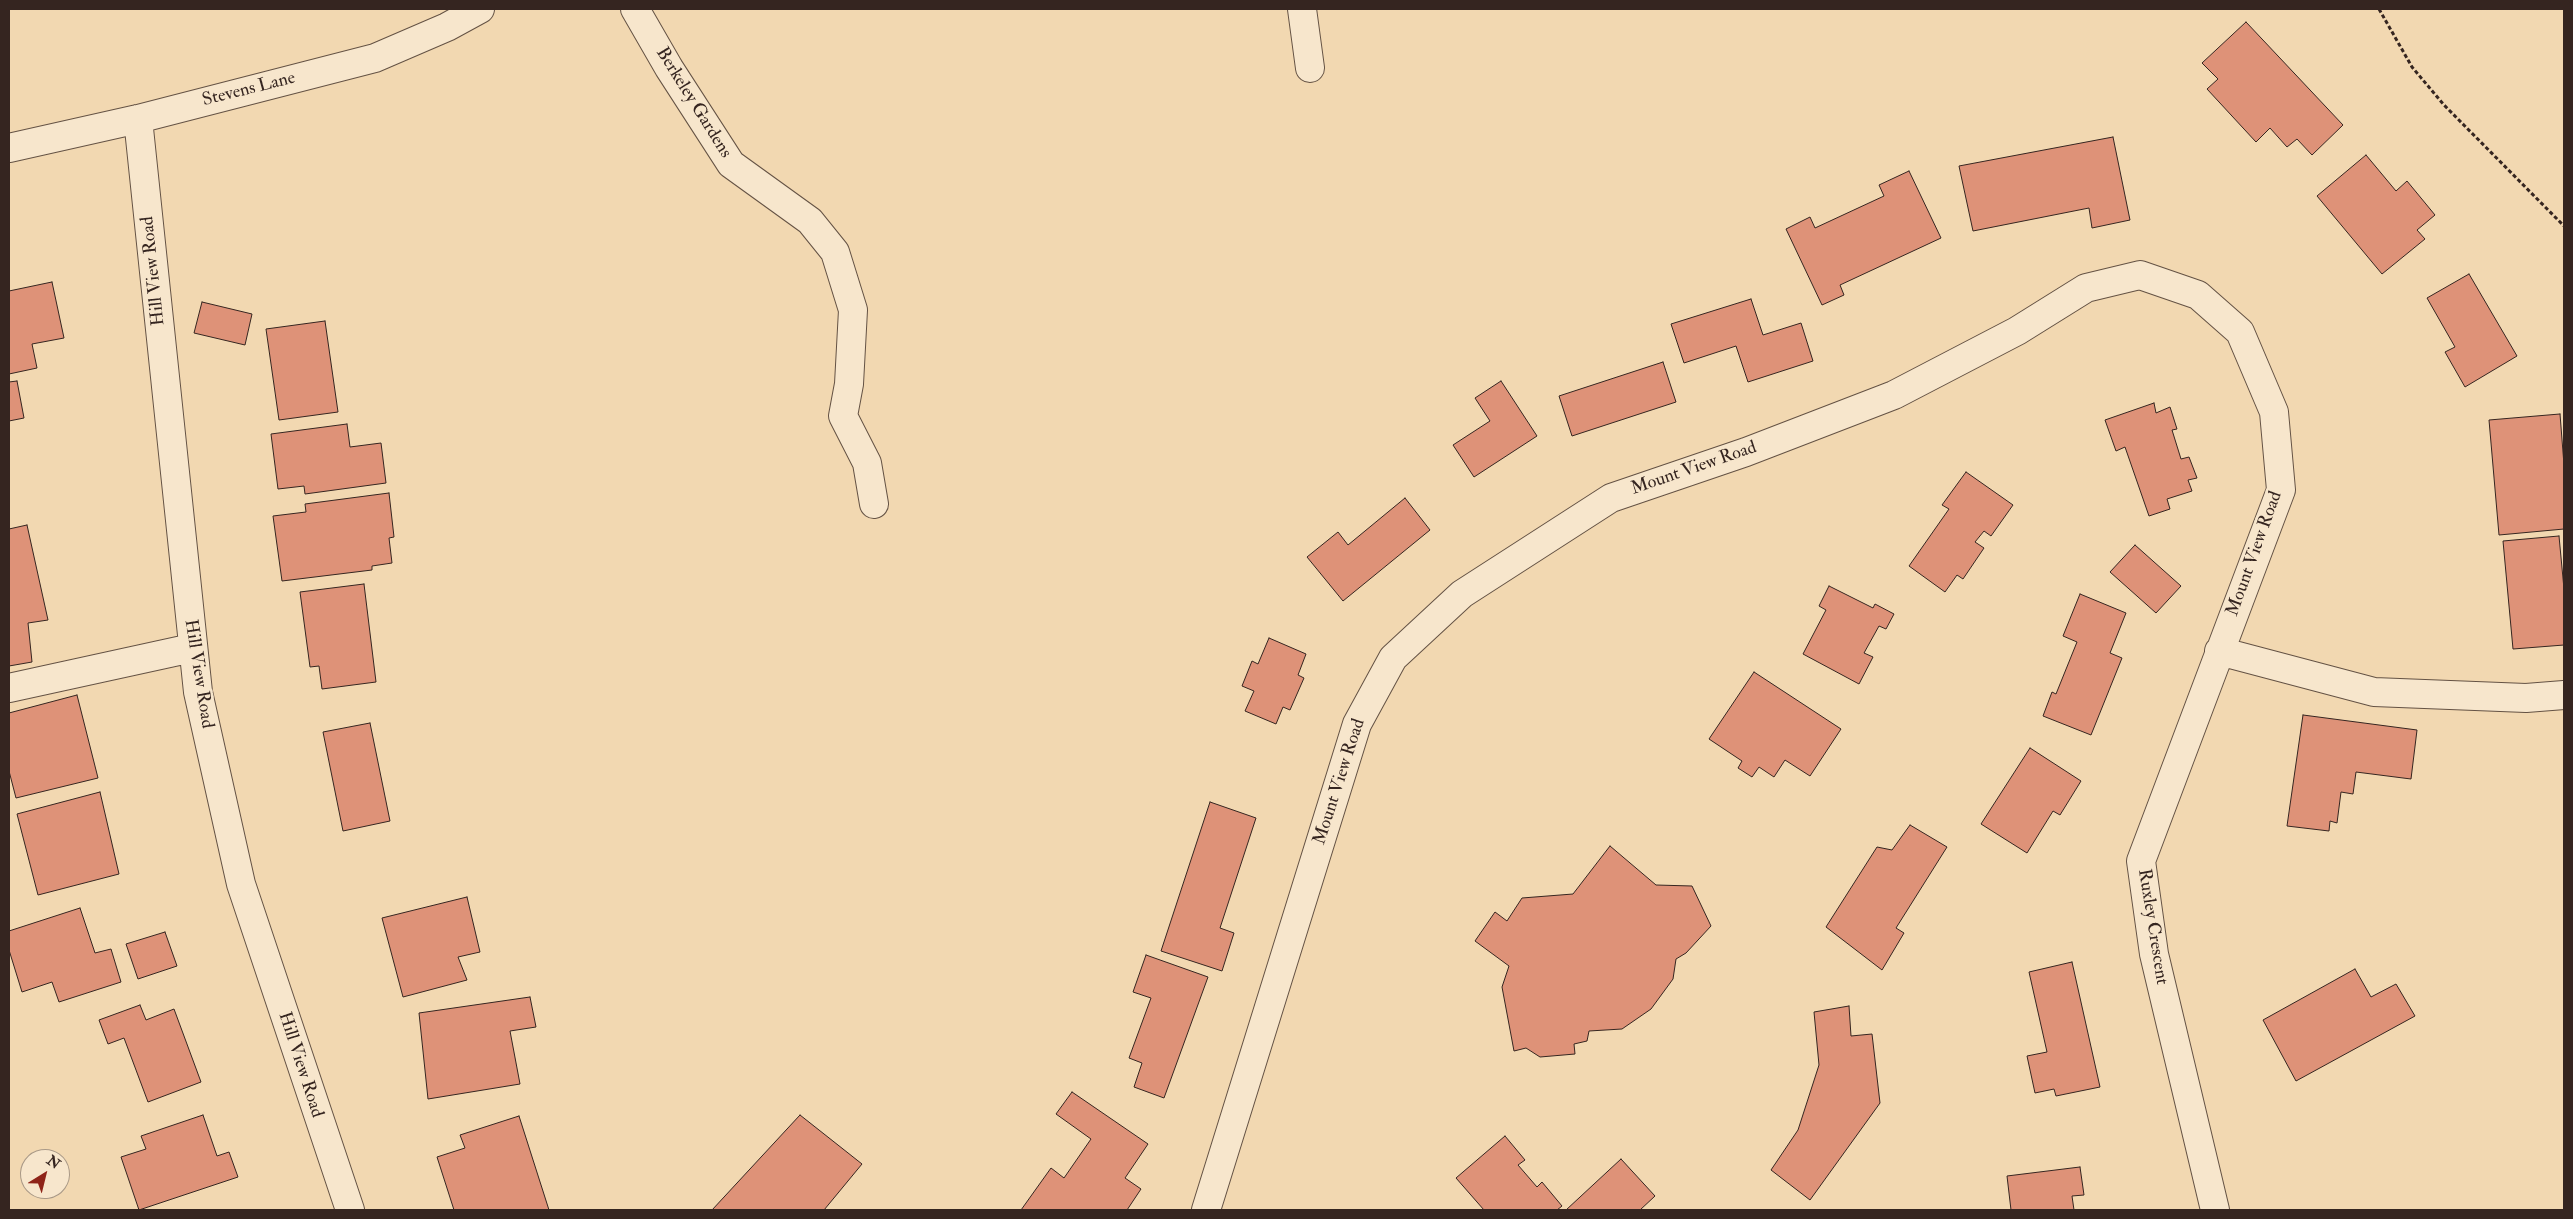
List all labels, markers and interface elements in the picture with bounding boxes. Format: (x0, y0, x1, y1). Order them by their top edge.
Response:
street label: Berkeley Gardens (650, 44, 736, 162)
street label: Stevens Lane (200, 68, 298, 112)
street label: Hill View Road (138, 215, 170, 327)
street label: Mount View Road (1628, 437, 1760, 501)
street label: Mount View Road (2222, 489, 2288, 619)
street label: Hill View Road (179, 618, 217, 730)
street label: Mount View Road (1309, 716, 1371, 848)
street label: Ruxley Crescent (2132, 868, 2172, 986)
street label: Hill View Road (273, 1009, 327, 1121)
north arrow (20, 1149, 70, 1199)
text: N (43, 1152, 64, 1173)

